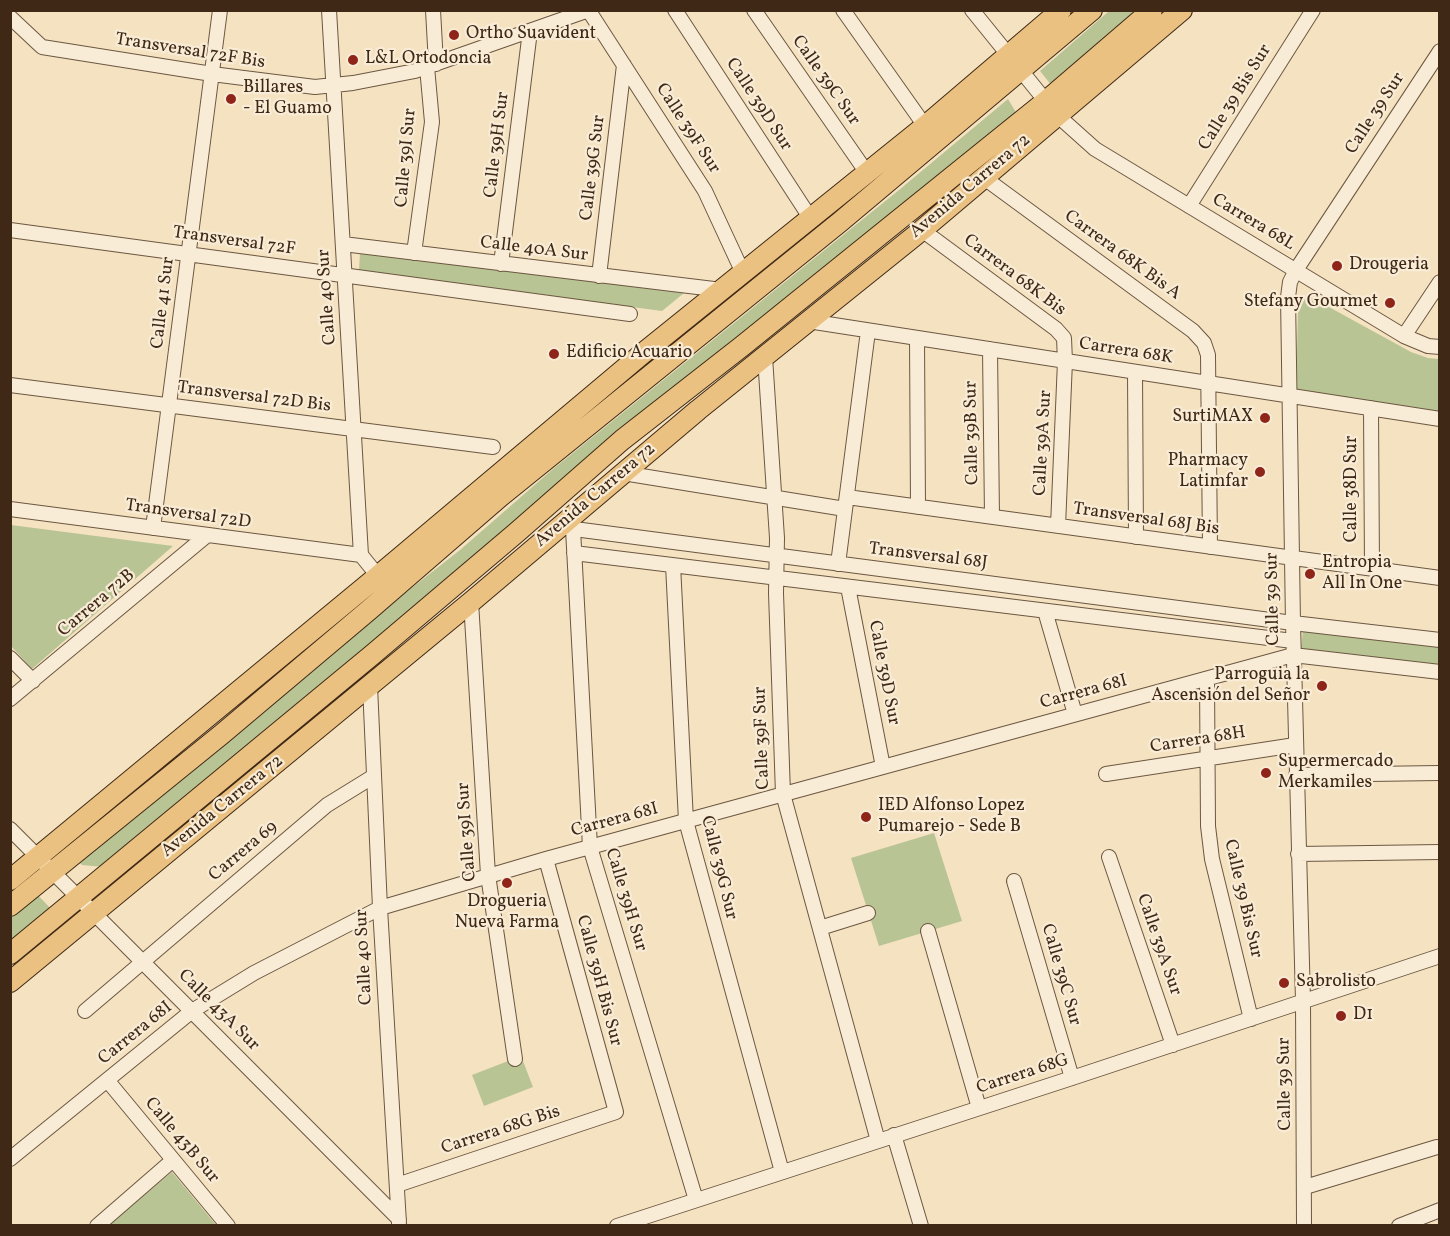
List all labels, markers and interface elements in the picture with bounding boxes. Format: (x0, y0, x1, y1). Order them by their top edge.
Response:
place label: Ortho Suavident (466, 24, 596, 46)
marker: Ortho Suavident (447, 28, 461, 42)
street label: Transversal 72F Bis (113, 29, 267, 75)
street label: Calle 39C Sur (786, 32, 864, 130)
street label: Calle 39 Bis Sur (1195, 41, 1277, 155)
place label: L&L Ortodoncia (365, 49, 491, 71)
marker: L&L Ortodoncia (346, 53, 360, 67)
street label: Calle 39D Sur (720, 55, 796, 155)
street label: Calle 39 Sur (1342, 69, 1410, 159)
place label: Billares - El Guamo (243, 78, 332, 121)
street label: Calle 39F Sur (650, 80, 724, 178)
street label: Calle 39H Sur (481, 91, 515, 199)
marker: Billares - El Guamo (224, 92, 238, 106)
street label: Calle 39I Sur (392, 108, 422, 208)
street label: Calle 39G Sur (577, 114, 611, 222)
street label: Avenida Carrera 72 (906, 130, 1036, 244)
street label: Carrera 68L (1208, 190, 1298, 256)
street label: Carrera 68K Bis A (1059, 206, 1185, 306)
street label: Transversal 72F (171, 223, 297, 261)
street label: Carrera 68K Bis (958, 230, 1070, 322)
street label: Calle 40A Sur (479, 233, 589, 267)
street label: Calle 40 Sur (314, 248, 342, 346)
place label: Drougeria (1349, 255, 1429, 277)
street label: Calle 41 Sur (148, 256, 180, 350)
marker: Drougeria (1330, 259, 1344, 273)
place label: Stefany Gourmet (1244, 292, 1378, 314)
marker: Stefany Gourmet (1383, 296, 1397, 310)
street label: Carrera 68K (1077, 334, 1175, 370)
place label: Edificio Acuario (566, 343, 692, 365)
marker: Edificio Acuario (547, 347, 561, 361)
street label: Transversal 72D Bis (176, 378, 332, 418)
street label: Calle 39B Sur (961, 381, 985, 485)
street label: Calle 39A Sur (1030, 390, 1058, 496)
place label: SurtiMAX (1172, 407, 1253, 429)
marker: SurtiMAX (1258, 411, 1272, 425)
street label: Calle 38D Sur (1342, 436, 1364, 542)
street label: Avenida Carrera 72 (531, 439, 661, 553)
place label: Pharmacy Latimfar (1168, 451, 1248, 494)
marker: Pharmacy Latimfar (1253, 465, 1267, 479)
street label: Transversal 72D (124, 495, 252, 535)
street label: Transversal 68J Bis (1071, 499, 1221, 541)
street label: Transversal 68J (867, 539, 989, 575)
street label: Calle 39 Sur (1262, 552, 1286, 646)
place label: Entropia All In One (1322, 553, 1402, 596)
street label: Carrera 72B (54, 566, 140, 642)
marker: Entropia All In One (1303, 567, 1317, 581)
street label: Calle 39D Sur (862, 619, 904, 727)
place label: Parroguia la Ascensión del Señor (1151, 665, 1310, 708)
street label: Carrera 68I (1038, 671, 1130, 715)
marker: Parroguia la Ascensión del Señor (1315, 679, 1329, 693)
street label: Calle 39F Sur (750, 686, 776, 790)
street label: Carrera 68H (1149, 723, 1247, 759)
street label: Avenida Carrera 72 (158, 751, 288, 863)
place label: Supermercado Merkamiles (1278, 752, 1393, 795)
marker: Supermercado Merkamiles (1259, 766, 1273, 780)
street label: Calle 39I Sur (454, 782, 482, 882)
place label: IED Alfonso Lopez Pumarejo - Sede B (878, 796, 1025, 838)
street label: Carrera 68I (569, 799, 661, 843)
marker: IED Alfonso Lopez Pumarejo - Sede B (859, 810, 873, 824)
street label: Calle 39G Sur (695, 814, 741, 922)
street label: Carrera 69 (205, 817, 283, 887)
street label: Calle 39 Bis Sur (1218, 838, 1266, 960)
street label: Calle 39H Sur (599, 846, 651, 954)
marker: Drogueria Nueva Farma (500, 876, 514, 890)
street label: Calle 39A Sur (1131, 891, 1185, 999)
place label: Drogueria Nueva Farma (455, 892, 559, 934)
street label: Calle 40 Sur (352, 908, 378, 1006)
street label: Calle 39H Bis Sur (570, 913, 626, 1049)
street label: Calle 39C Sur (1035, 922, 1085, 1028)
street label: Calle 43A Sur (173, 966, 263, 1056)
place label: Sabrolisto (1296, 972, 1376, 994)
marker: Sabrolisto (1277, 976, 1291, 990)
street label: Carrera 68I (95, 998, 177, 1070)
place label: D1 (1353, 1005, 1373, 1027)
marker: D1 (1334, 1009, 1348, 1023)
street label: Calle 39 Sur (1274, 1037, 1298, 1131)
street label: Carrera 68G (974, 1050, 1072, 1100)
street label: Calle 43B Sur (139, 1094, 223, 1188)
street label: Carrera 68G Bis (439, 1102, 563, 1160)

